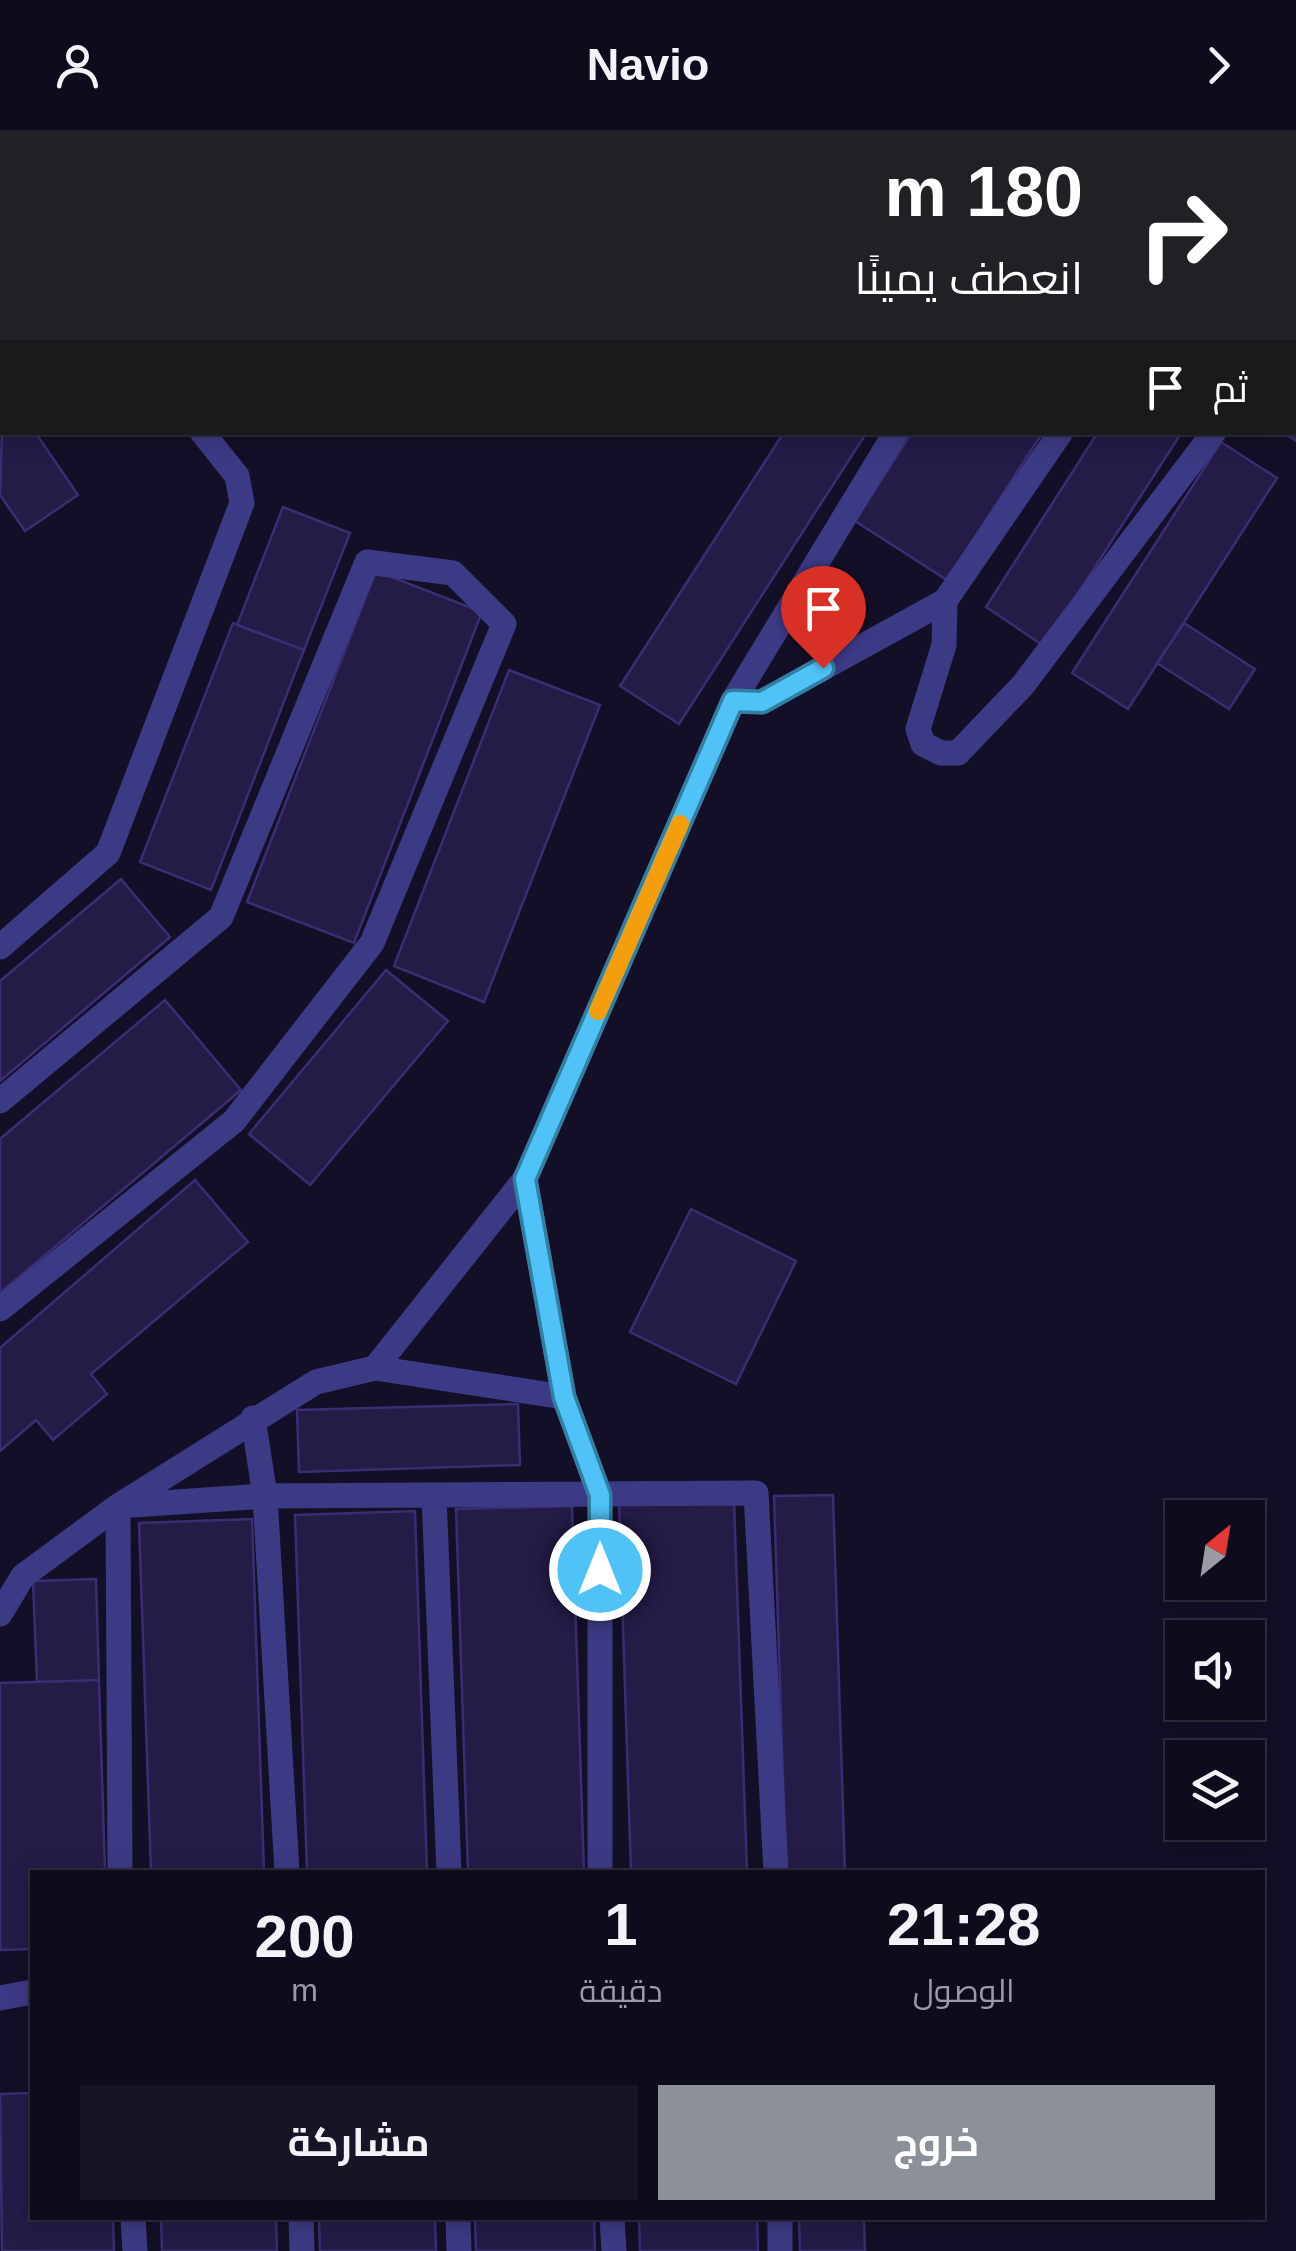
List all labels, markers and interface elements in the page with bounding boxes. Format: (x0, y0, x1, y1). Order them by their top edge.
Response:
icon: person (50, 38, 105, 93)
icon: forward (1191, 38, 1246, 93)
text: Navio (587, 39, 709, 90)
text: 180 m (885, 153, 1083, 231)
icon: right (1118, 170, 1248, 300)
text: انعطف يمينًا (854, 253, 1083, 304)
icon: arrive (1138, 360, 1193, 415)
text: ثم (1213, 368, 1248, 410)
pin (781, 566, 866, 669)
icon: arrive (796, 581, 851, 636)
north arrow (1165, 1500, 1265, 1600)
map controls (1165, 1500, 1265, 1840)
position arrow (548, 1518, 652, 1622)
button: sound (1165, 1620, 1265, 1720)
button: layers (1165, 1740, 1265, 1840)
text: 1 (604, 1891, 638, 1958)
text: 21:28 (887, 1891, 1040, 1958)
text: 200 (255, 1903, 355, 1970)
text: m (291, 1972, 318, 2008)
text: دقيقة (579, 1973, 662, 2009)
text: الوصول (913, 1973, 1015, 2009)
button: مشاركة (80, 2085, 638, 2200)
button: خروج (658, 2085, 1215, 2200)

